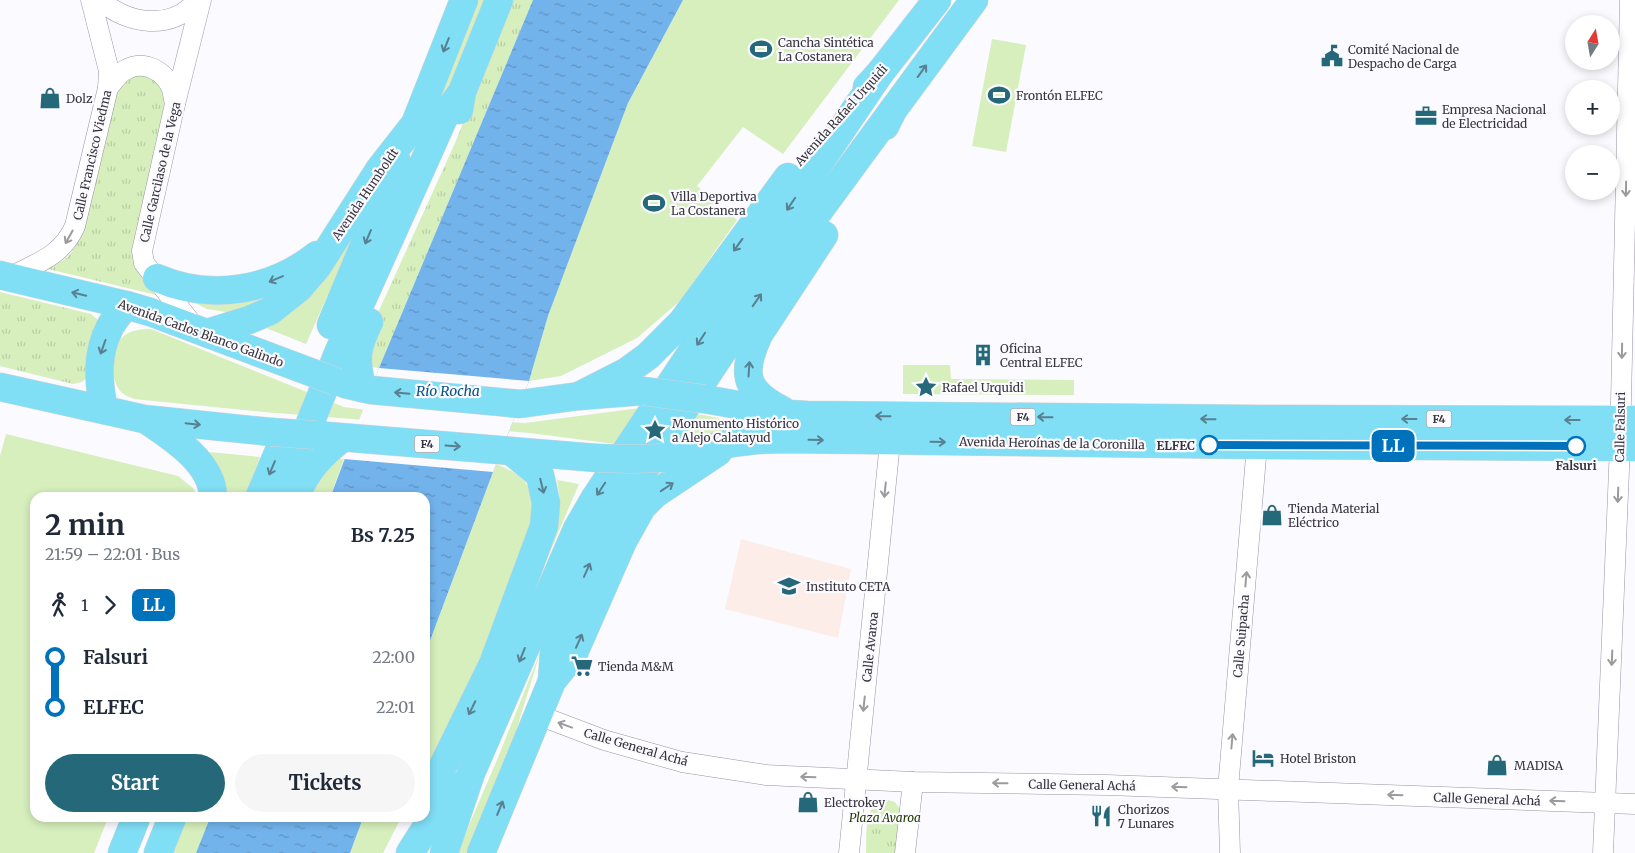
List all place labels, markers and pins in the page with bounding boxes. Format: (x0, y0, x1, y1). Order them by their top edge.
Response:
place label: Cancha Sintética La Costanera (778, 35, 874, 64)
sports icon: Cancha Sintética La Costanera (748, 36, 774, 62)
place label: Comité Nacional de Despacho de Carga (1348, 42, 1459, 71)
public building icon: Comité Nacional de Despacho de Carga (1319, 43, 1345, 69)
sports icon: Frontón ELFEC (986, 82, 1012, 108)
shop icon: Dolz (37, 85, 63, 111)
place label: Frontón ELFEC (1016, 88, 1103, 103)
place label: Dolz (66, 91, 93, 106)
place label: Empresa Nacional de Electricidad (1442, 102, 1546, 131)
office icon: Empresa Nacional de Electricidad (1413, 103, 1439, 129)
place label: Villa Deportiva La Costanera (670, 189, 757, 218)
sports icon: Villa Deportiva La Costanera (641, 190, 667, 216)
place label: Oficina Central ELFEC (1000, 341, 1083, 370)
building icon: Oficina Central ELFEC (970, 342, 996, 368)
place icon: Rafael Urquidi (913, 374, 939, 400)
place label: Rafael Urquidi (942, 380, 1024, 395)
place label: Monumento Histórico a Alejo Calatayud (672, 416, 799, 445)
place icon: Monumento Histórico a Alejo Calatayud (642, 417, 668, 443)
marker: ELFEC (1199, 435, 1219, 455)
marker: Falsuri (1566, 436, 1586, 456)
place label: ELFEC (1156, 438, 1195, 453)
place label: Falsuri (1555, 458, 1597, 473)
place label: Tienda Material Eléctrico (1288, 501, 1380, 530)
shop icon: Tienda Material Eléctrico (1259, 502, 1285, 528)
school or university icon: Instituto CETA (776, 573, 802, 599)
place label: Instituto CETA (806, 579, 891, 594)
supermarket icon: Tienda M&M (569, 653, 595, 679)
place label: Tienda M&M (598, 659, 674, 674)
hotel icon: Hotel Briston (1250, 745, 1276, 771)
place label: Hotel Briston (1280, 751, 1356, 766)
shop icon: MADISA (1484, 752, 1510, 778)
place label: MADISA (1514, 758, 1564, 773)
shop icon: Electrokey (795, 789, 821, 815)
place label: Electrokey (824, 795, 885, 810)
place label: Chorizos 7 Lunares (1118, 802, 1174, 831)
restaurant icon: Chorizos 7 Lunares (1088, 803, 1114, 829)

